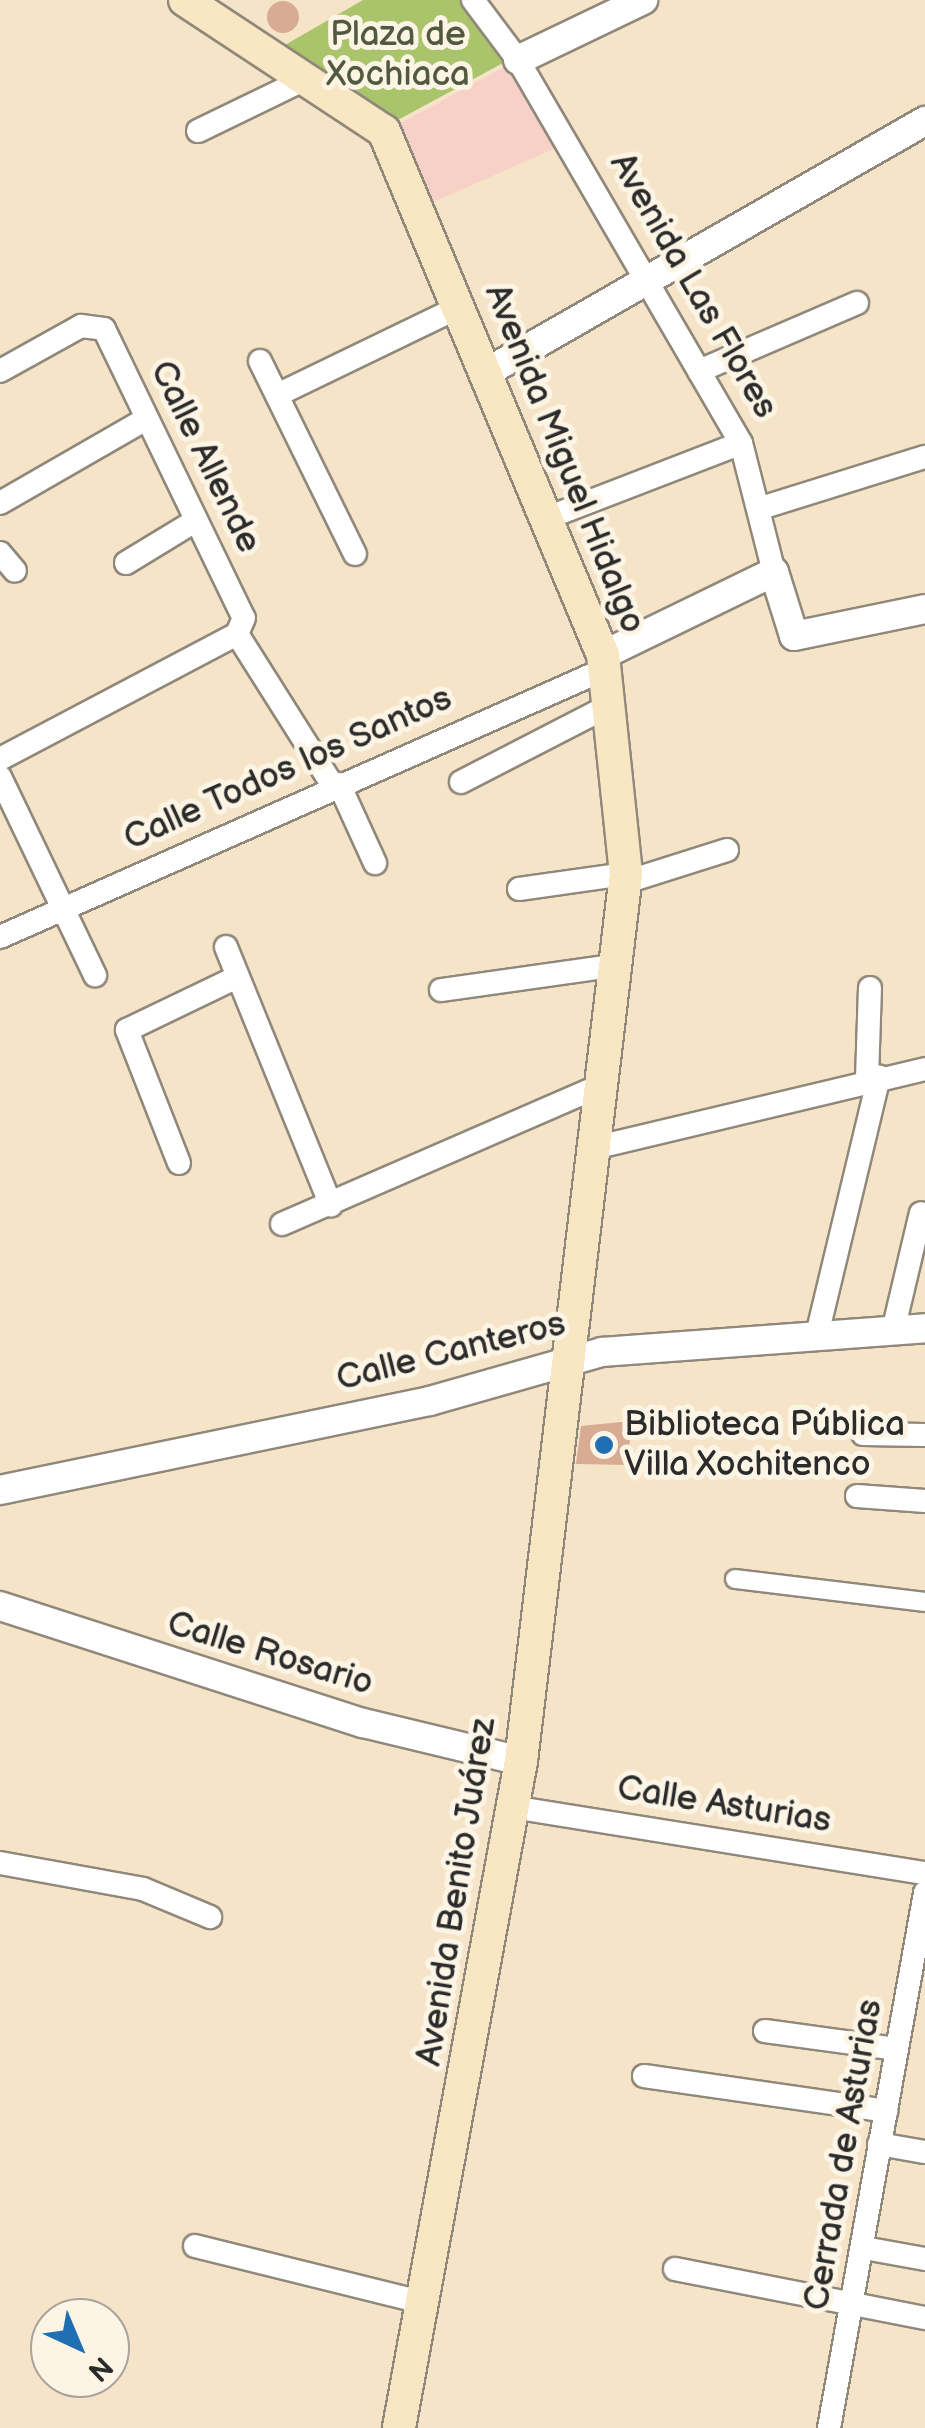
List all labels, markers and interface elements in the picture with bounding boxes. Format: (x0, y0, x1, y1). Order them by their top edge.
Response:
park label: Plaza de Xochiaca (326, 14, 470, 96)
street label: Avenida Las Flores (600, 146, 786, 426)
street label: Avenida Miguel Hidalgo (475, 279, 653, 639)
street label: Calle Allende (140, 354, 270, 560)
street label: Calle Todos los Santos (117, 677, 459, 861)
street label: Calle Canteros (332, 1303, 570, 1401)
place label: Biblioteca Pública Villa Xochitenco (624, 1404, 905, 1486)
marker: Biblioteca Pública Villa Xochitenco (593, 1434, 615, 1456)
street label: Calle Rosario (162, 1603, 378, 1705)
street label: Avenida Benito Juárez (409, 1714, 505, 2070)
street label: Calle Asturias (614, 1767, 834, 1843)
street label: Cerrada de Asturias (796, 1996, 892, 2314)
north arrow (30, 2298, 130, 2398)
text: N (81, 2349, 119, 2388)

